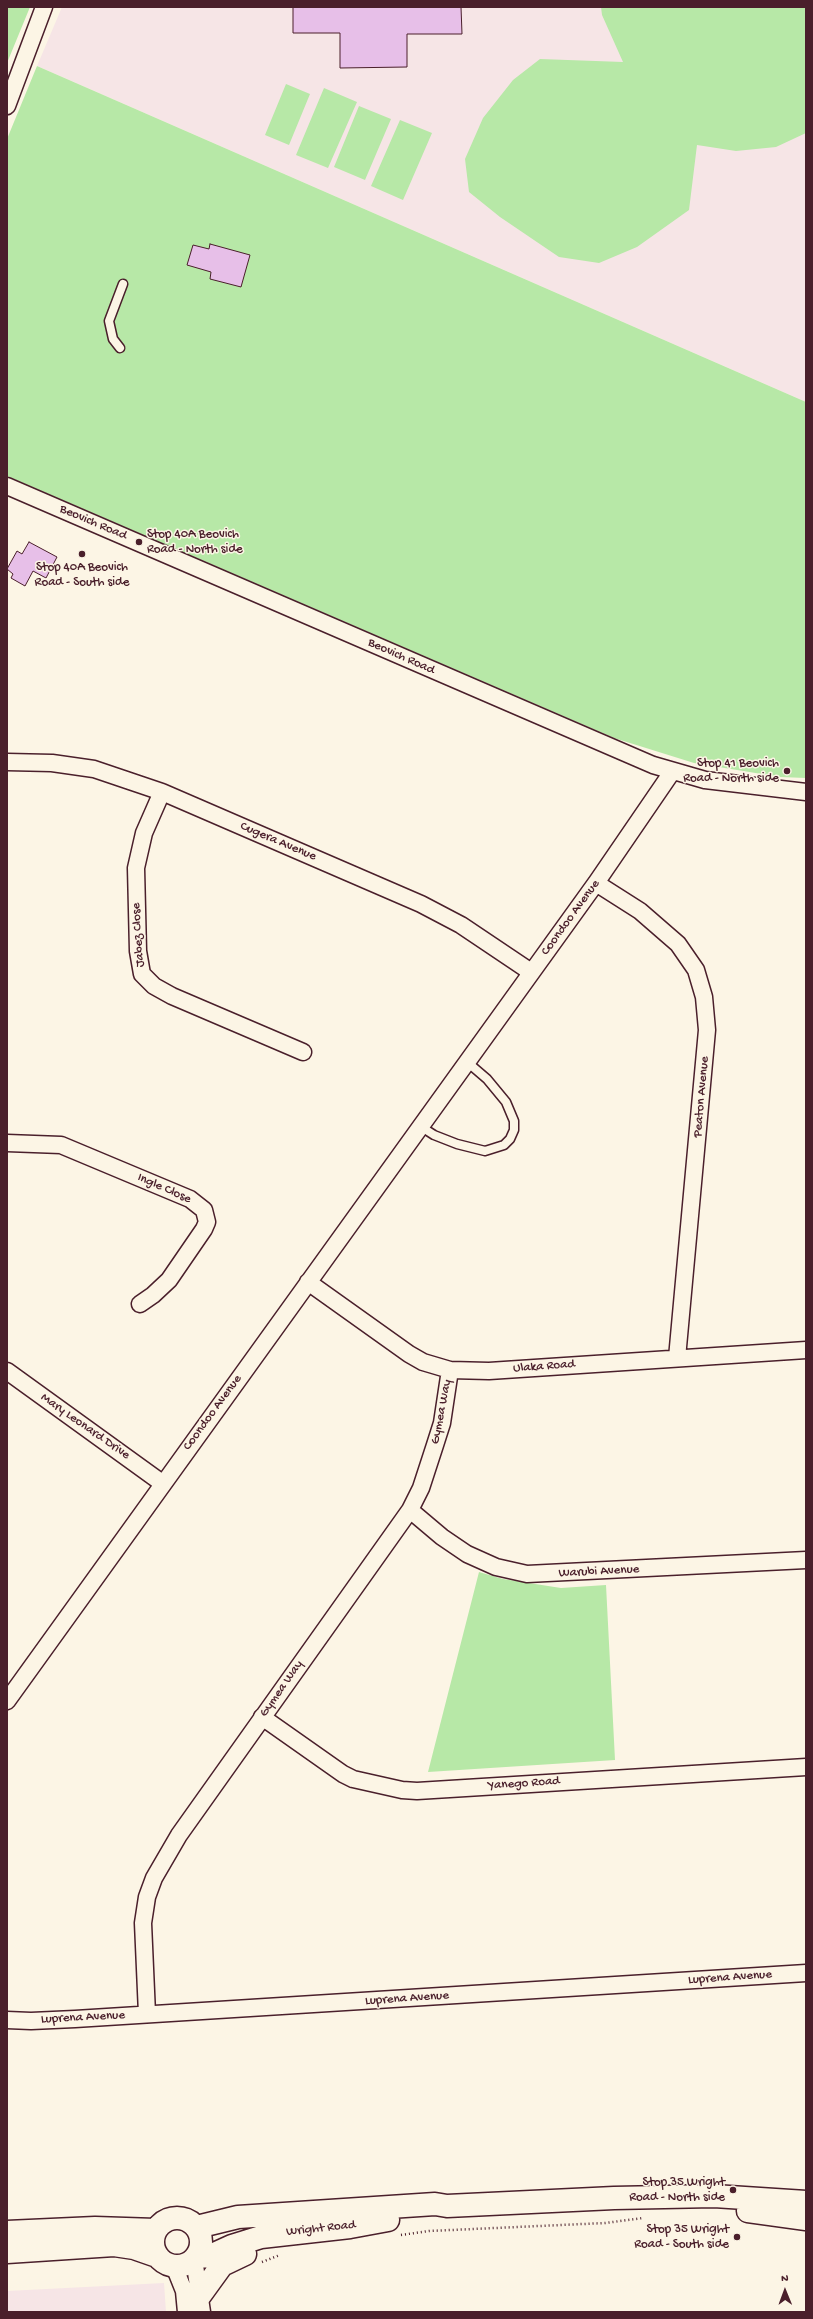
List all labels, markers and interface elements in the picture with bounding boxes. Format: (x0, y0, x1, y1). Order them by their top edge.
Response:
street label: Beovich Road (57, 502, 129, 544)
place label: Stop 40A Beovich Road - North side (147, 527, 243, 558)
marker: Stop 40A Beovich Road - North side (134, 537, 144, 547)
marker: Stop 40A Beovich Road - South side (77, 549, 87, 559)
place label: Stop 40A Beovich Road - South side (35, 560, 129, 591)
street label: Beovich Road (365, 635, 437, 679)
place label: Stop 41 Beovich Road - North side (683, 756, 779, 787)
marker: Stop 41 Beovich Road - North side (782, 766, 792, 776)
street label: Cugera Avenue (238, 819, 318, 865)
street label: Coondoo Avenue (538, 877, 604, 959)
street label: Jabez Close (129, 902, 149, 968)
street label: Peaton Avenue (691, 1056, 713, 1138)
street label: Ingle Close (135, 1170, 193, 1208)
street label: Ulaka Road (512, 1357, 576, 1377)
street label: Coondoo Avenue (180, 1372, 246, 1454)
street label: Gymea Way (428, 1378, 456, 1446)
street label: Mary Leonard Drive (37, 1390, 133, 1464)
street label: Warubi Avenue (558, 1562, 640, 1582)
street label: Gymea Way (257, 1658, 307, 1720)
street label: Yanego Road (488, 1774, 560, 1794)
street label: Luprena Avenue (687, 1967, 773, 1989)
street label: Luprena Avenue (364, 1988, 450, 2010)
street label: Luprena Avenue (41, 2008, 125, 2028)
place label: Stop 35 Wright Road - North side (629, 2175, 725, 2206)
marker: Stop 35 Wright Road - North side (728, 2185, 738, 2195)
street label: Wright Road (286, 2218, 356, 2240)
place label: Stop 35 Wright Road - South side (634, 2222, 729, 2253)
marker: Stop 35 Wright Road - South side (732, 2232, 742, 2242)
north arrow (765, 2271, 805, 2311)
text: N (781, 2273, 788, 2285)

